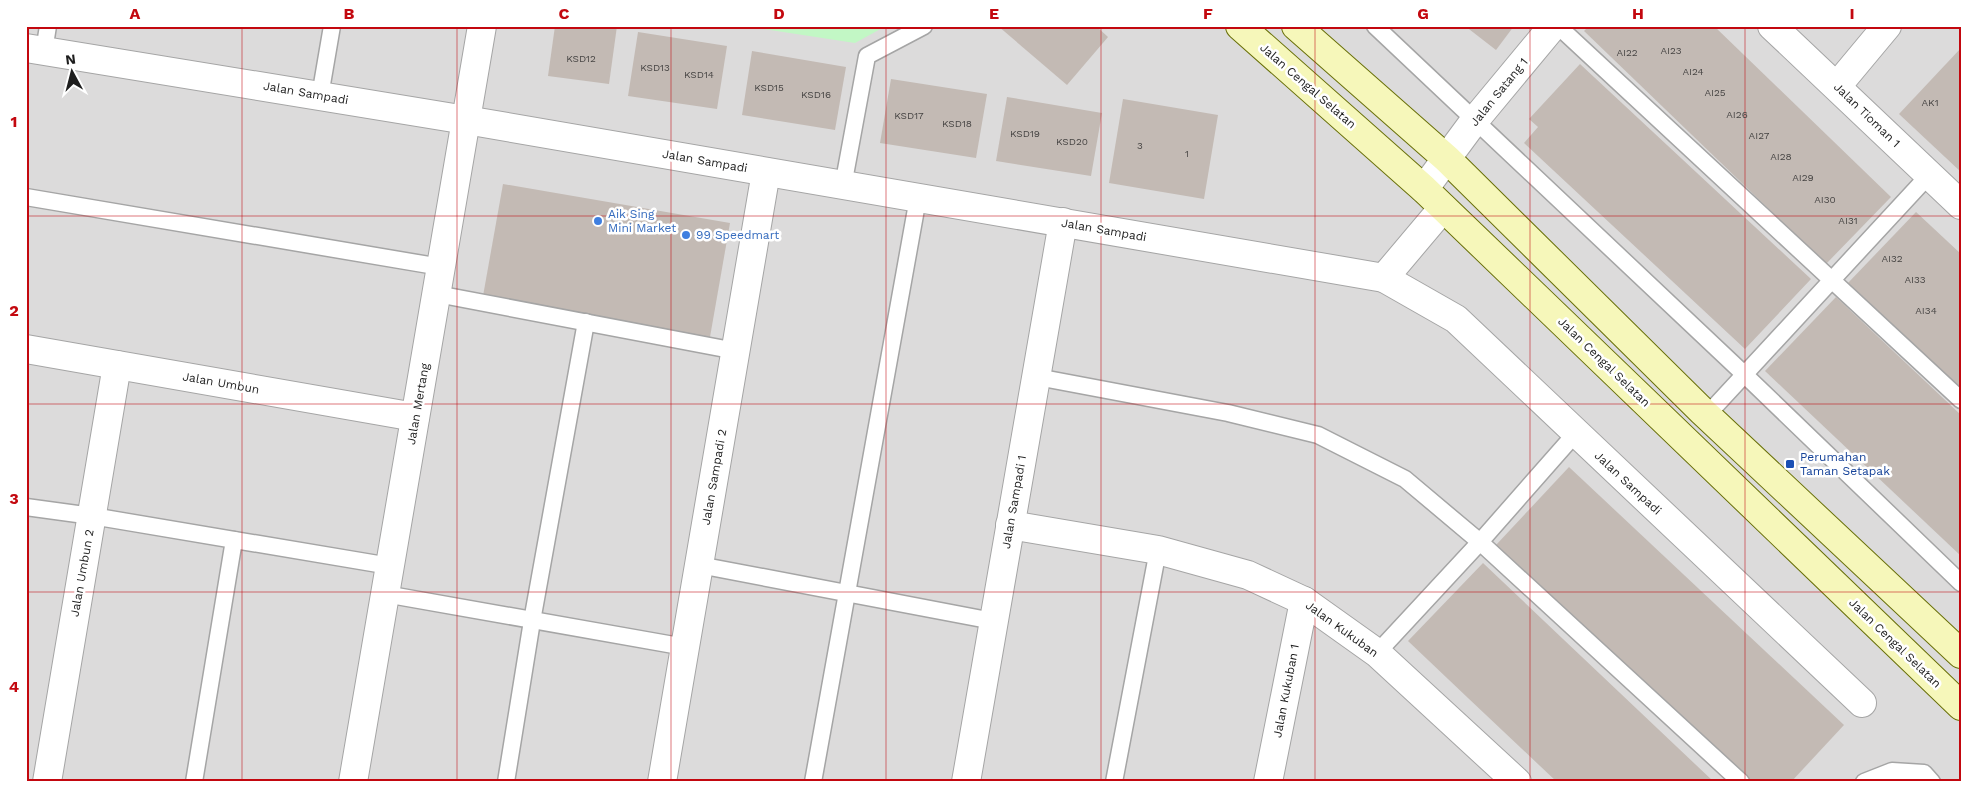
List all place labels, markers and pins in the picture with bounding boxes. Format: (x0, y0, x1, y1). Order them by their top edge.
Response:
place label: Aik Sing Mini Market (608, 207, 676, 235)
marker: Aik Sing Mini Market (592, 215, 604, 227)
place label: 99 Speedmart (696, 228, 779, 242)
marker: 99 Speedmart (680, 229, 692, 241)
place label: Perumahan Taman Setapak (1800, 450, 1890, 478)
marker: Perumahan Taman Setapak (1784, 458, 1796, 470)

